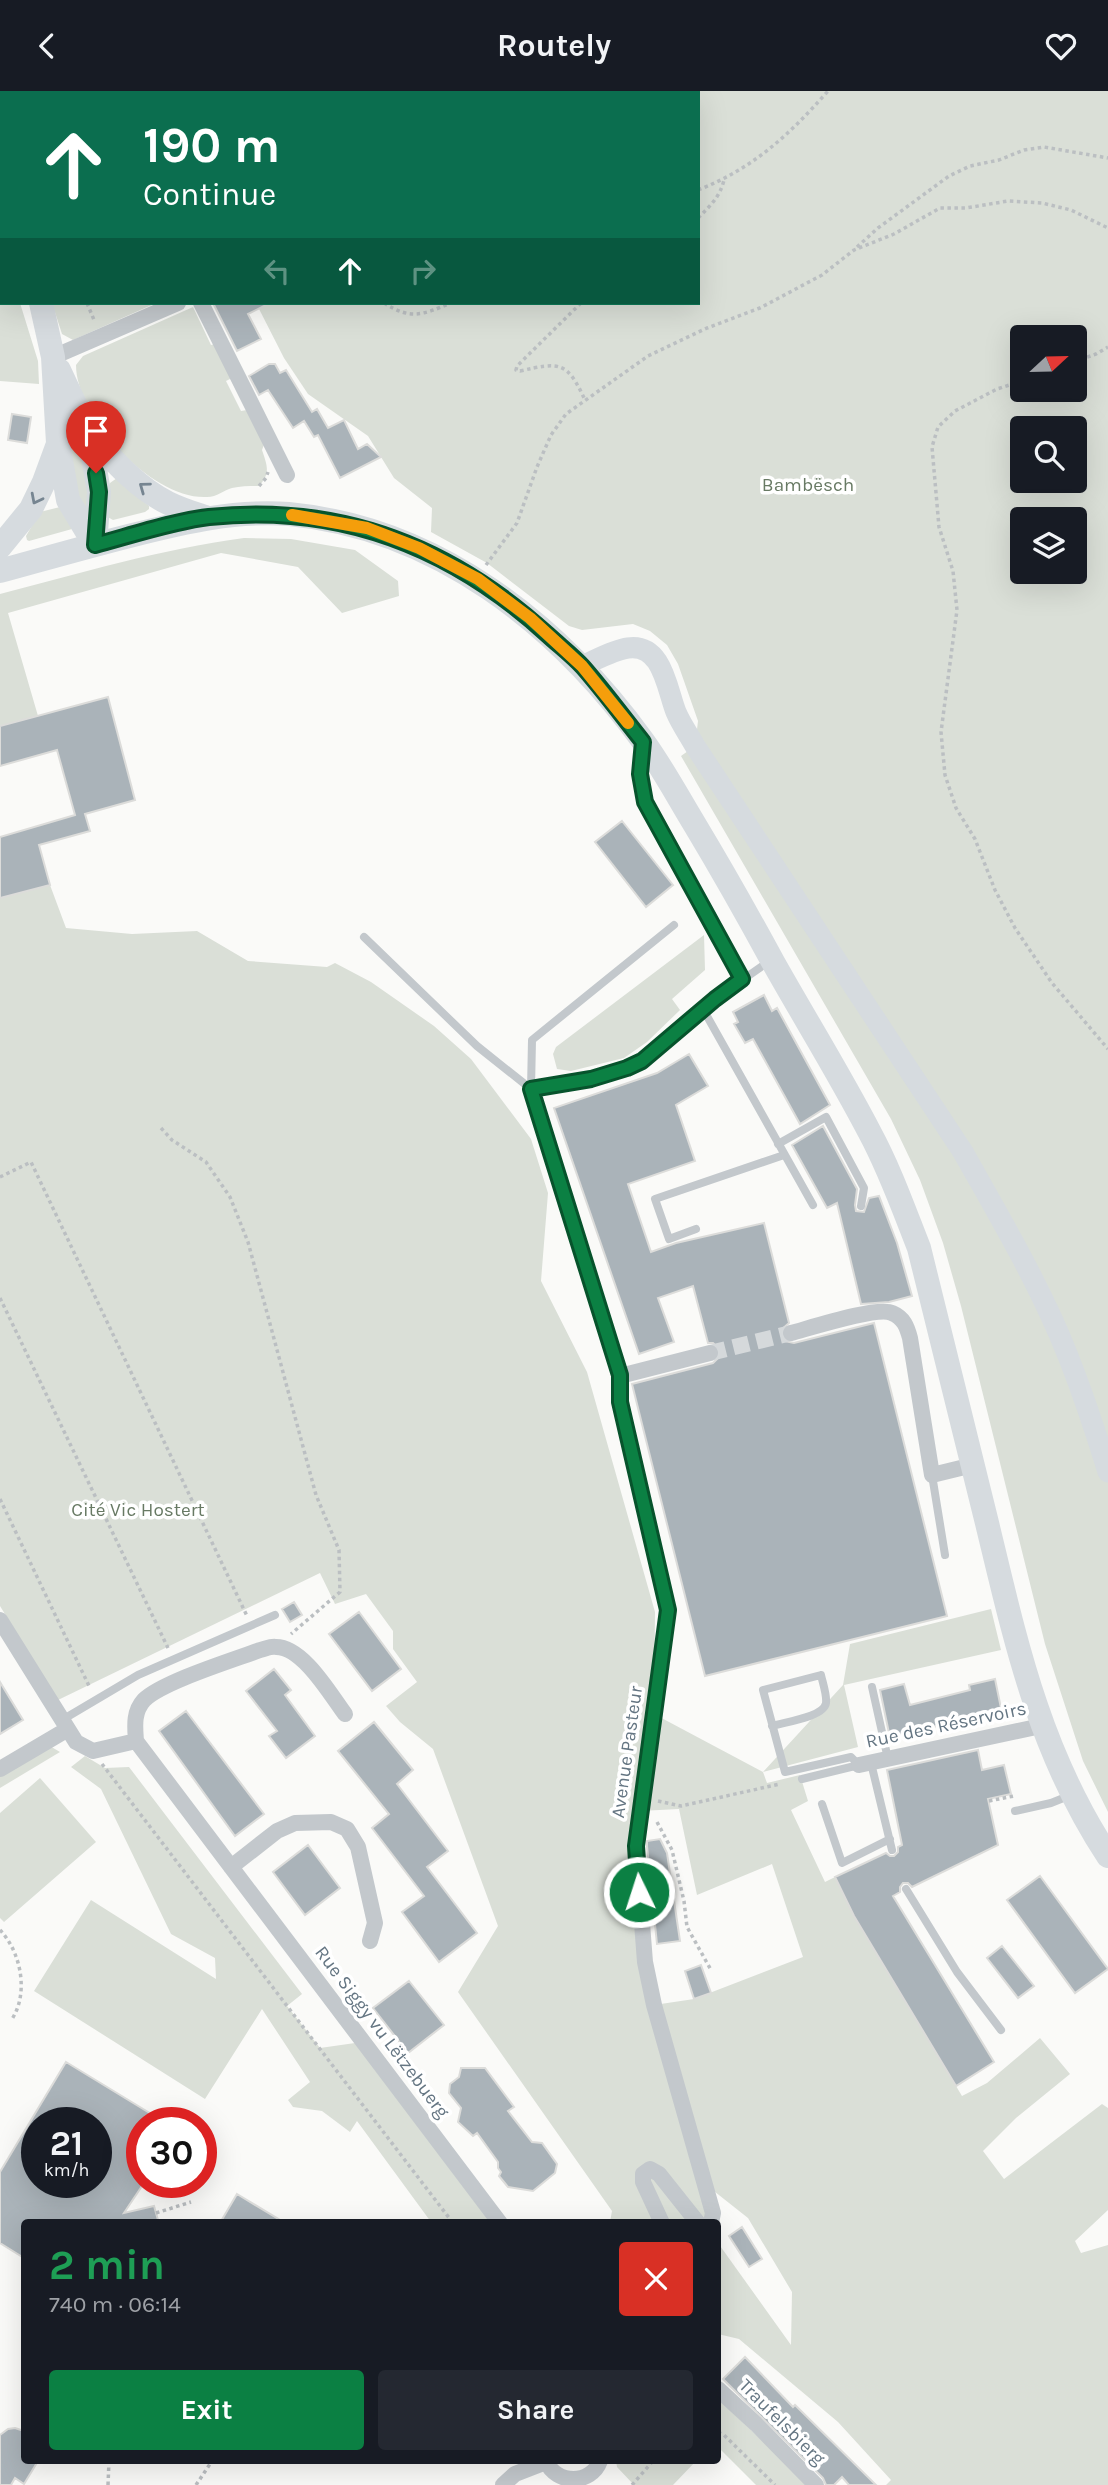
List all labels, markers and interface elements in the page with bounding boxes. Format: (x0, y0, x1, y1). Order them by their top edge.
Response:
icon: back (28, 27, 66, 65)
text: Routely (497, 27, 611, 64)
icon: heart (1042, 27, 1080, 65)
text: 190 m (143, 117, 280, 174)
icon: ahead (28, 119, 119, 210)
text: Continue (143, 176, 276, 213)
icon: left (258, 252, 296, 290)
icon: ahead (331, 252, 369, 290)
icon: right (404, 252, 442, 290)
north arrow (1010, 325, 1087, 403)
map controls (1010, 325, 1087, 584)
pin (66, 401, 126, 473)
icon: arrive (77, 412, 115, 450)
button: search (1010, 416, 1087, 493)
park label: Bambësch (762, 474, 854, 496)
one-way arrow (140, 482, 152, 495)
one-way arrow (30, 492, 44, 504)
button: layers (1010, 507, 1087, 584)
park label: Cité Vic Hostert (71, 1499, 205, 1521)
street label: Avenue Pasteur (607, 1684, 647, 1820)
street label: Rue des Réservoirs (864, 1697, 1028, 1753)
position arrow (602, 1855, 676, 1929)
street label: Rue Siggy vu Lëtzebuerg (310, 1942, 454, 2123)
speed limit sign: 30 (126, 2107, 217, 2198)
text: 21 (50, 2123, 83, 2164)
text: km/h (44, 2159, 89, 2181)
text: 2 min (49, 2240, 165, 2290)
button: close (619, 2242, 693, 2316)
text: 740 m · 06:14 (49, 2291, 181, 2318)
button: Exit (49, 2370, 364, 2450)
button: Share (378, 2370, 693, 2450)
street label: Traufelsbierg (734, 2374, 830, 2470)

